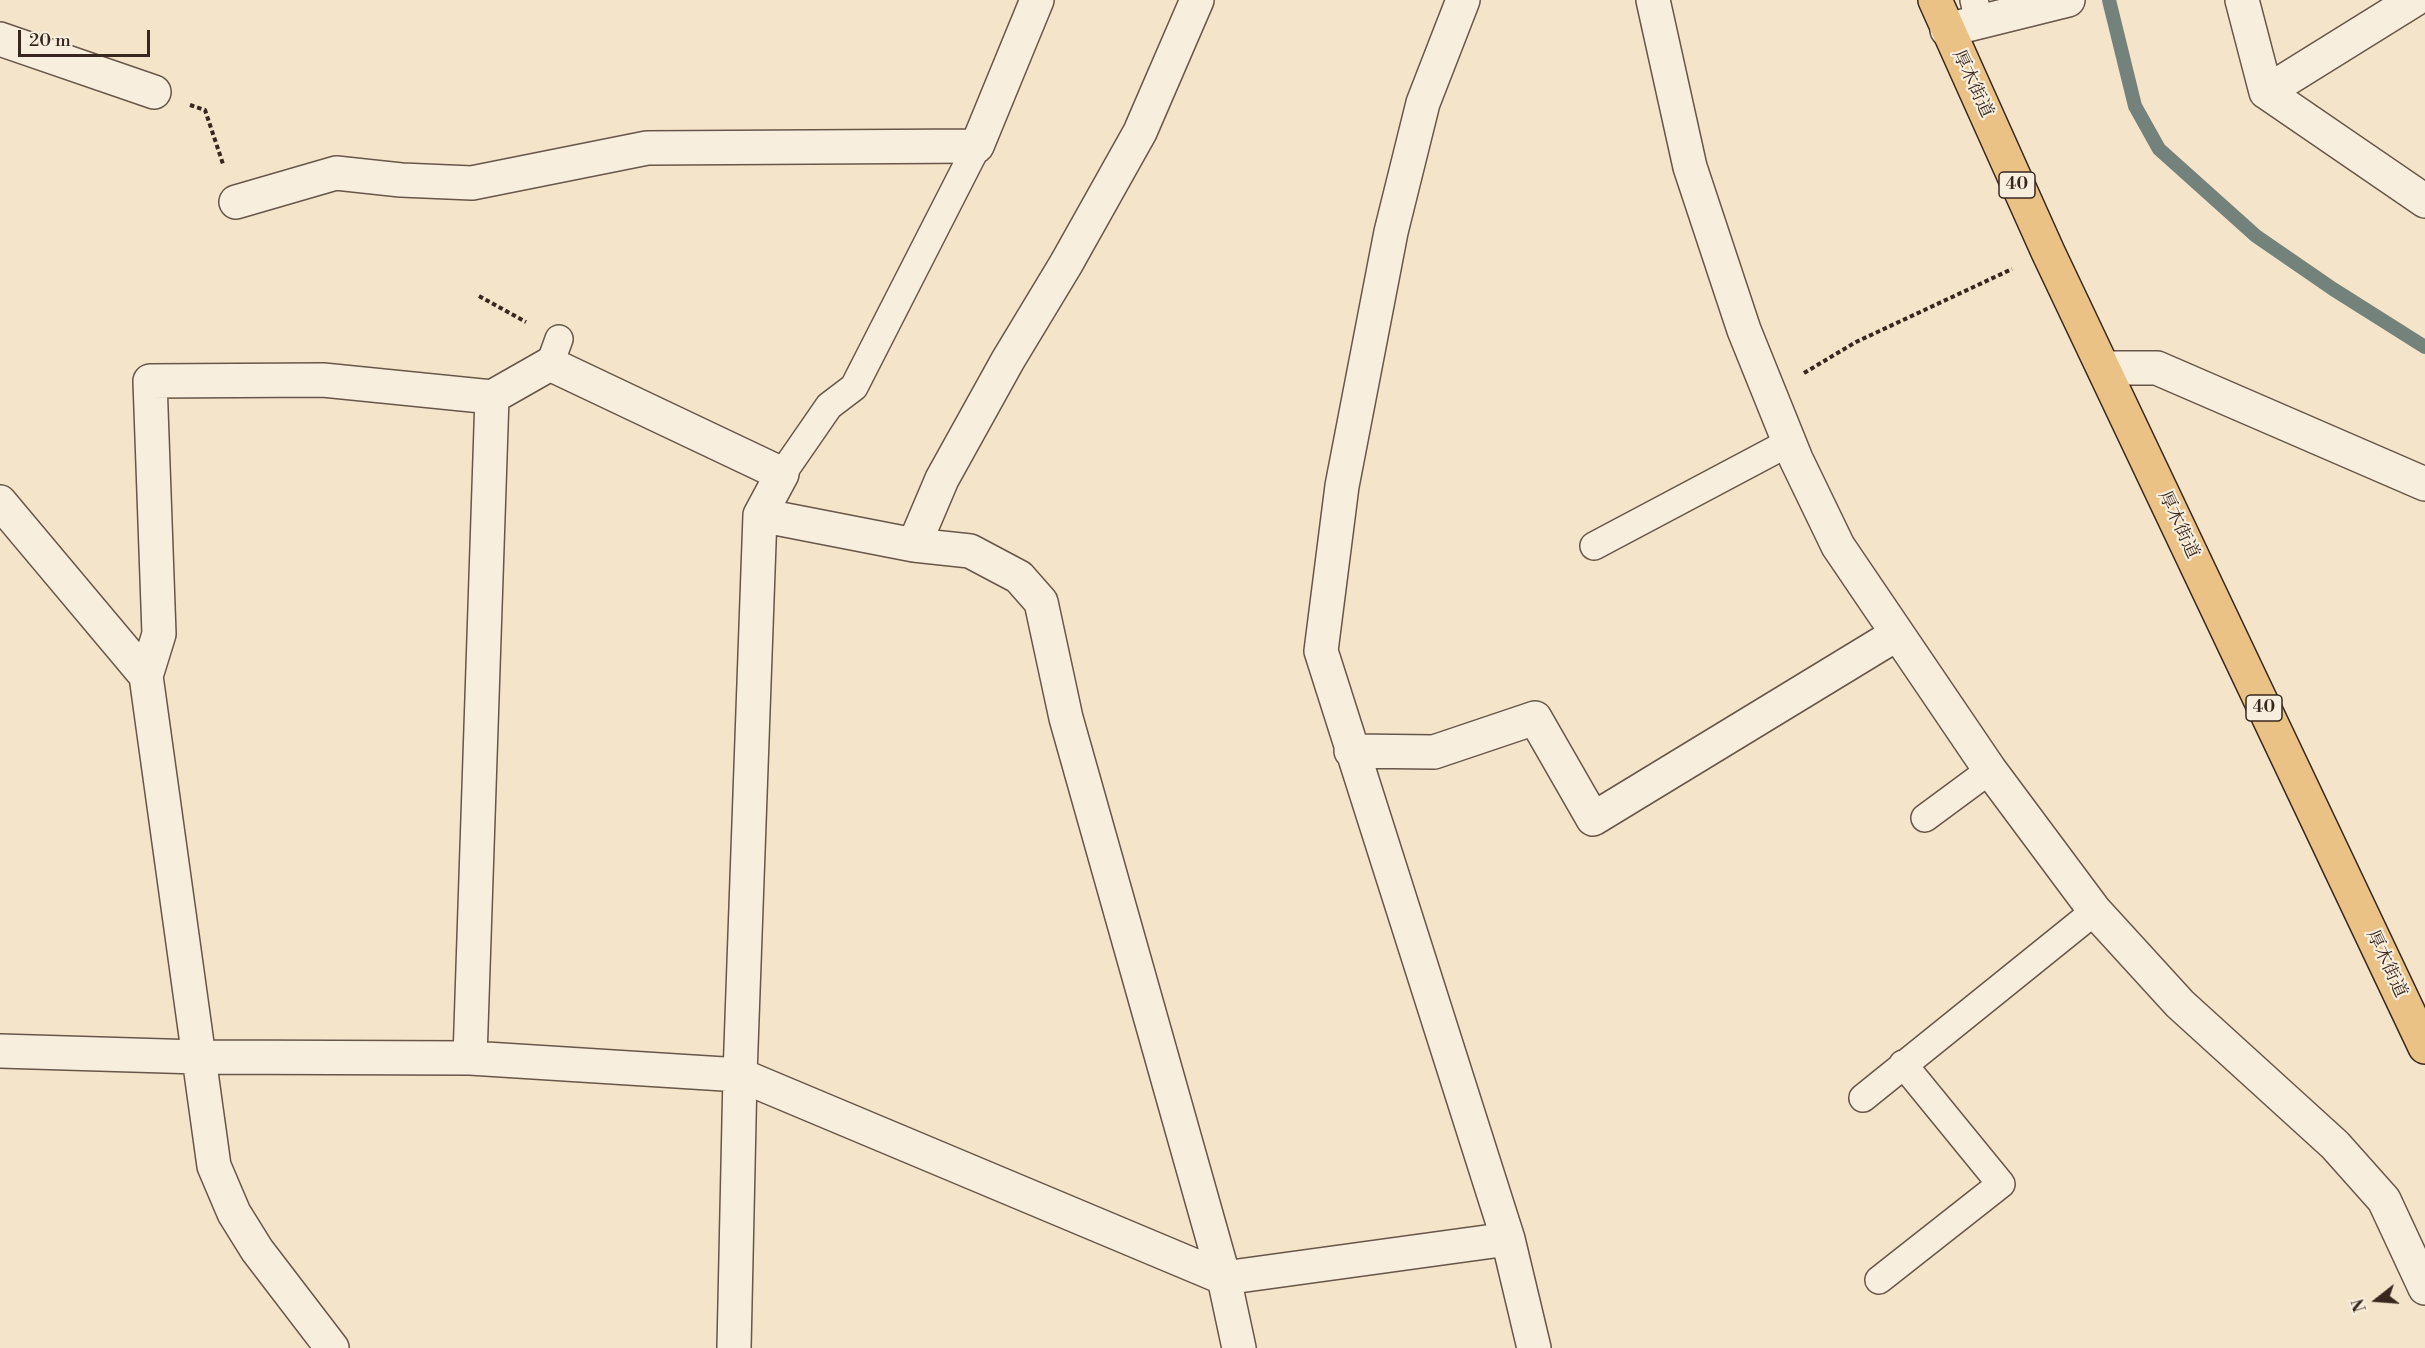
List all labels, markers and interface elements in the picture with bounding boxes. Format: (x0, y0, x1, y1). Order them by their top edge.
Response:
scale bar (21, 18, 153, 56)
text: 20 m (29, 29, 71, 52)
street label: 厚木街道 (1947, 47, 1997, 121)
road number: 40 (1999, 172, 2035, 198)
street label: 厚木街道 (2153, 488, 2203, 562)
road number: 40 (2246, 695, 2282, 721)
street label: 厚木街道 (2361, 927, 2411, 1001)
north arrow (2347, 1270, 2407, 1330)
text: N (2348, 1296, 2371, 1314)

